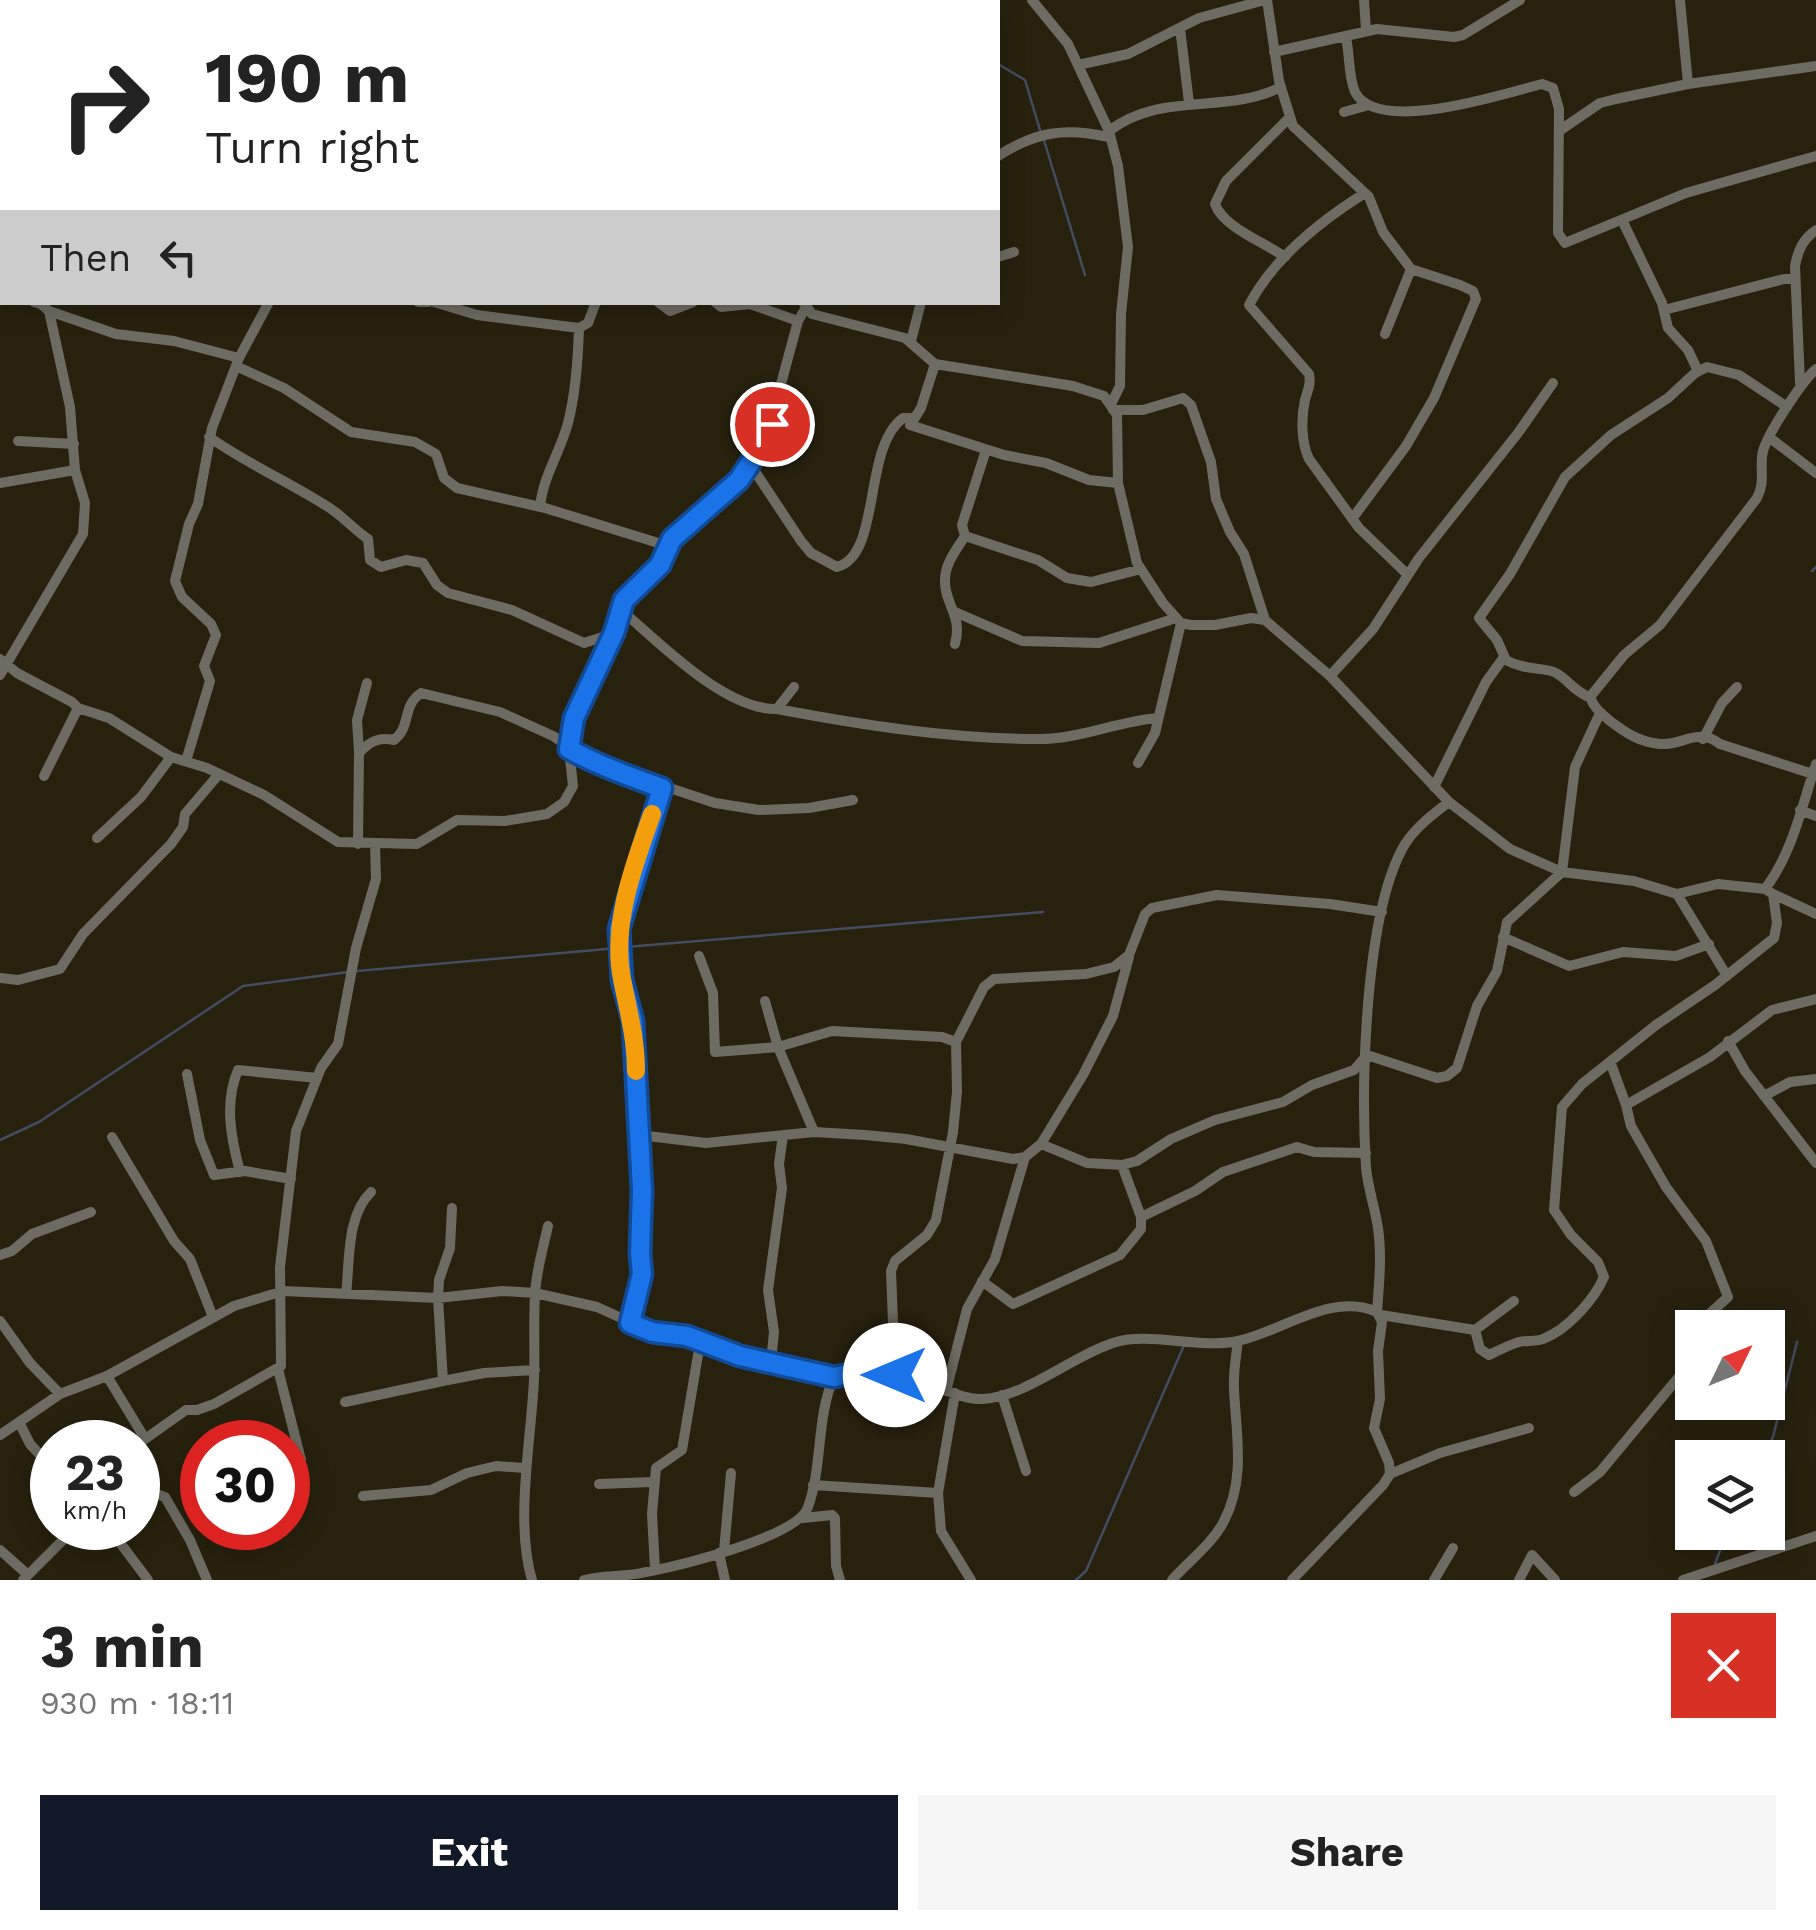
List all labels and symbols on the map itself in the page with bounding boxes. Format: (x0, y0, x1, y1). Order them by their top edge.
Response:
pin (730, 382, 815, 467)
north arrow (1675, 1310, 1785, 1420)
position arrow (843, 1323, 947, 1427)
speed limit sign: 30 (180, 1420, 310, 1550)

